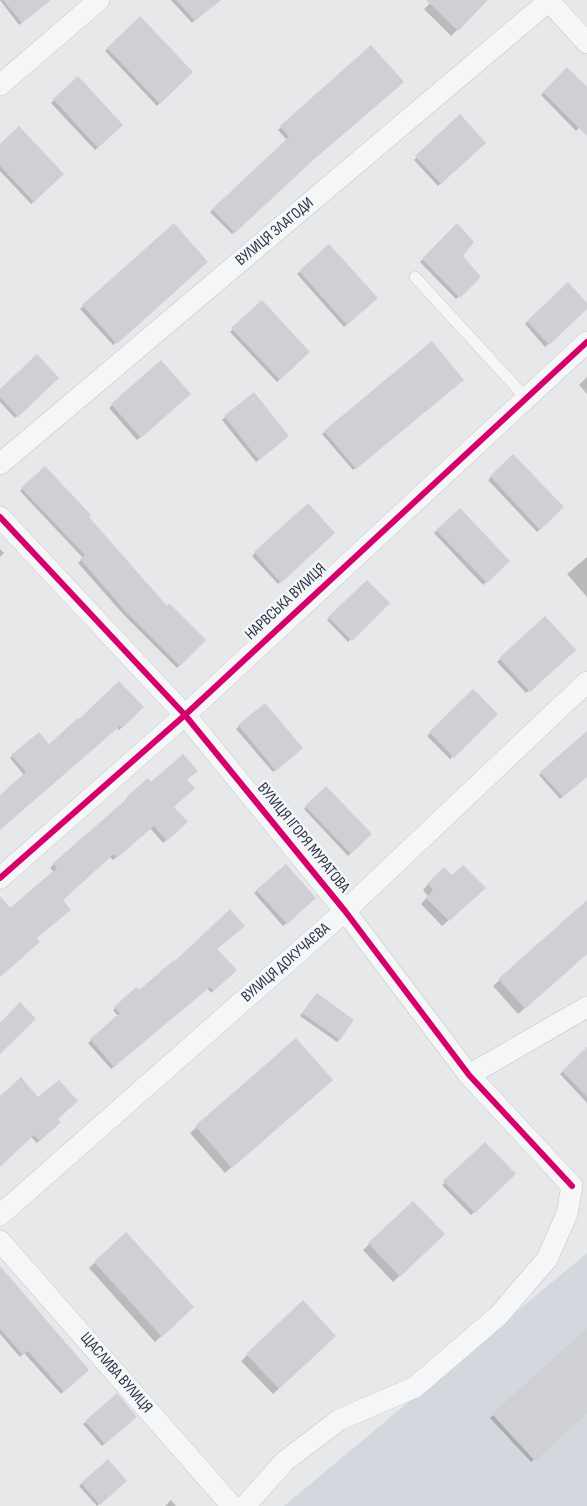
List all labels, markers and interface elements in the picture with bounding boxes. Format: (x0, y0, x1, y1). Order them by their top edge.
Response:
street label: ВУЛИЦЯ ЗЛАГОДИ (232, 194, 318, 270)
street label: НАРВСЬКА ВУЛИЦЯ (242, 560, 330, 644)
street label: ВУЛИЦЯ ІГОРЯ МУРАТОВА (253, 779, 353, 897)
street label: ВУЛИЦЯ ДОКУЧАЄВА (238, 919, 334, 1007)
street label: ЩАСЛИВА ВУЛИЦЯ (76, 1329, 156, 1417)

